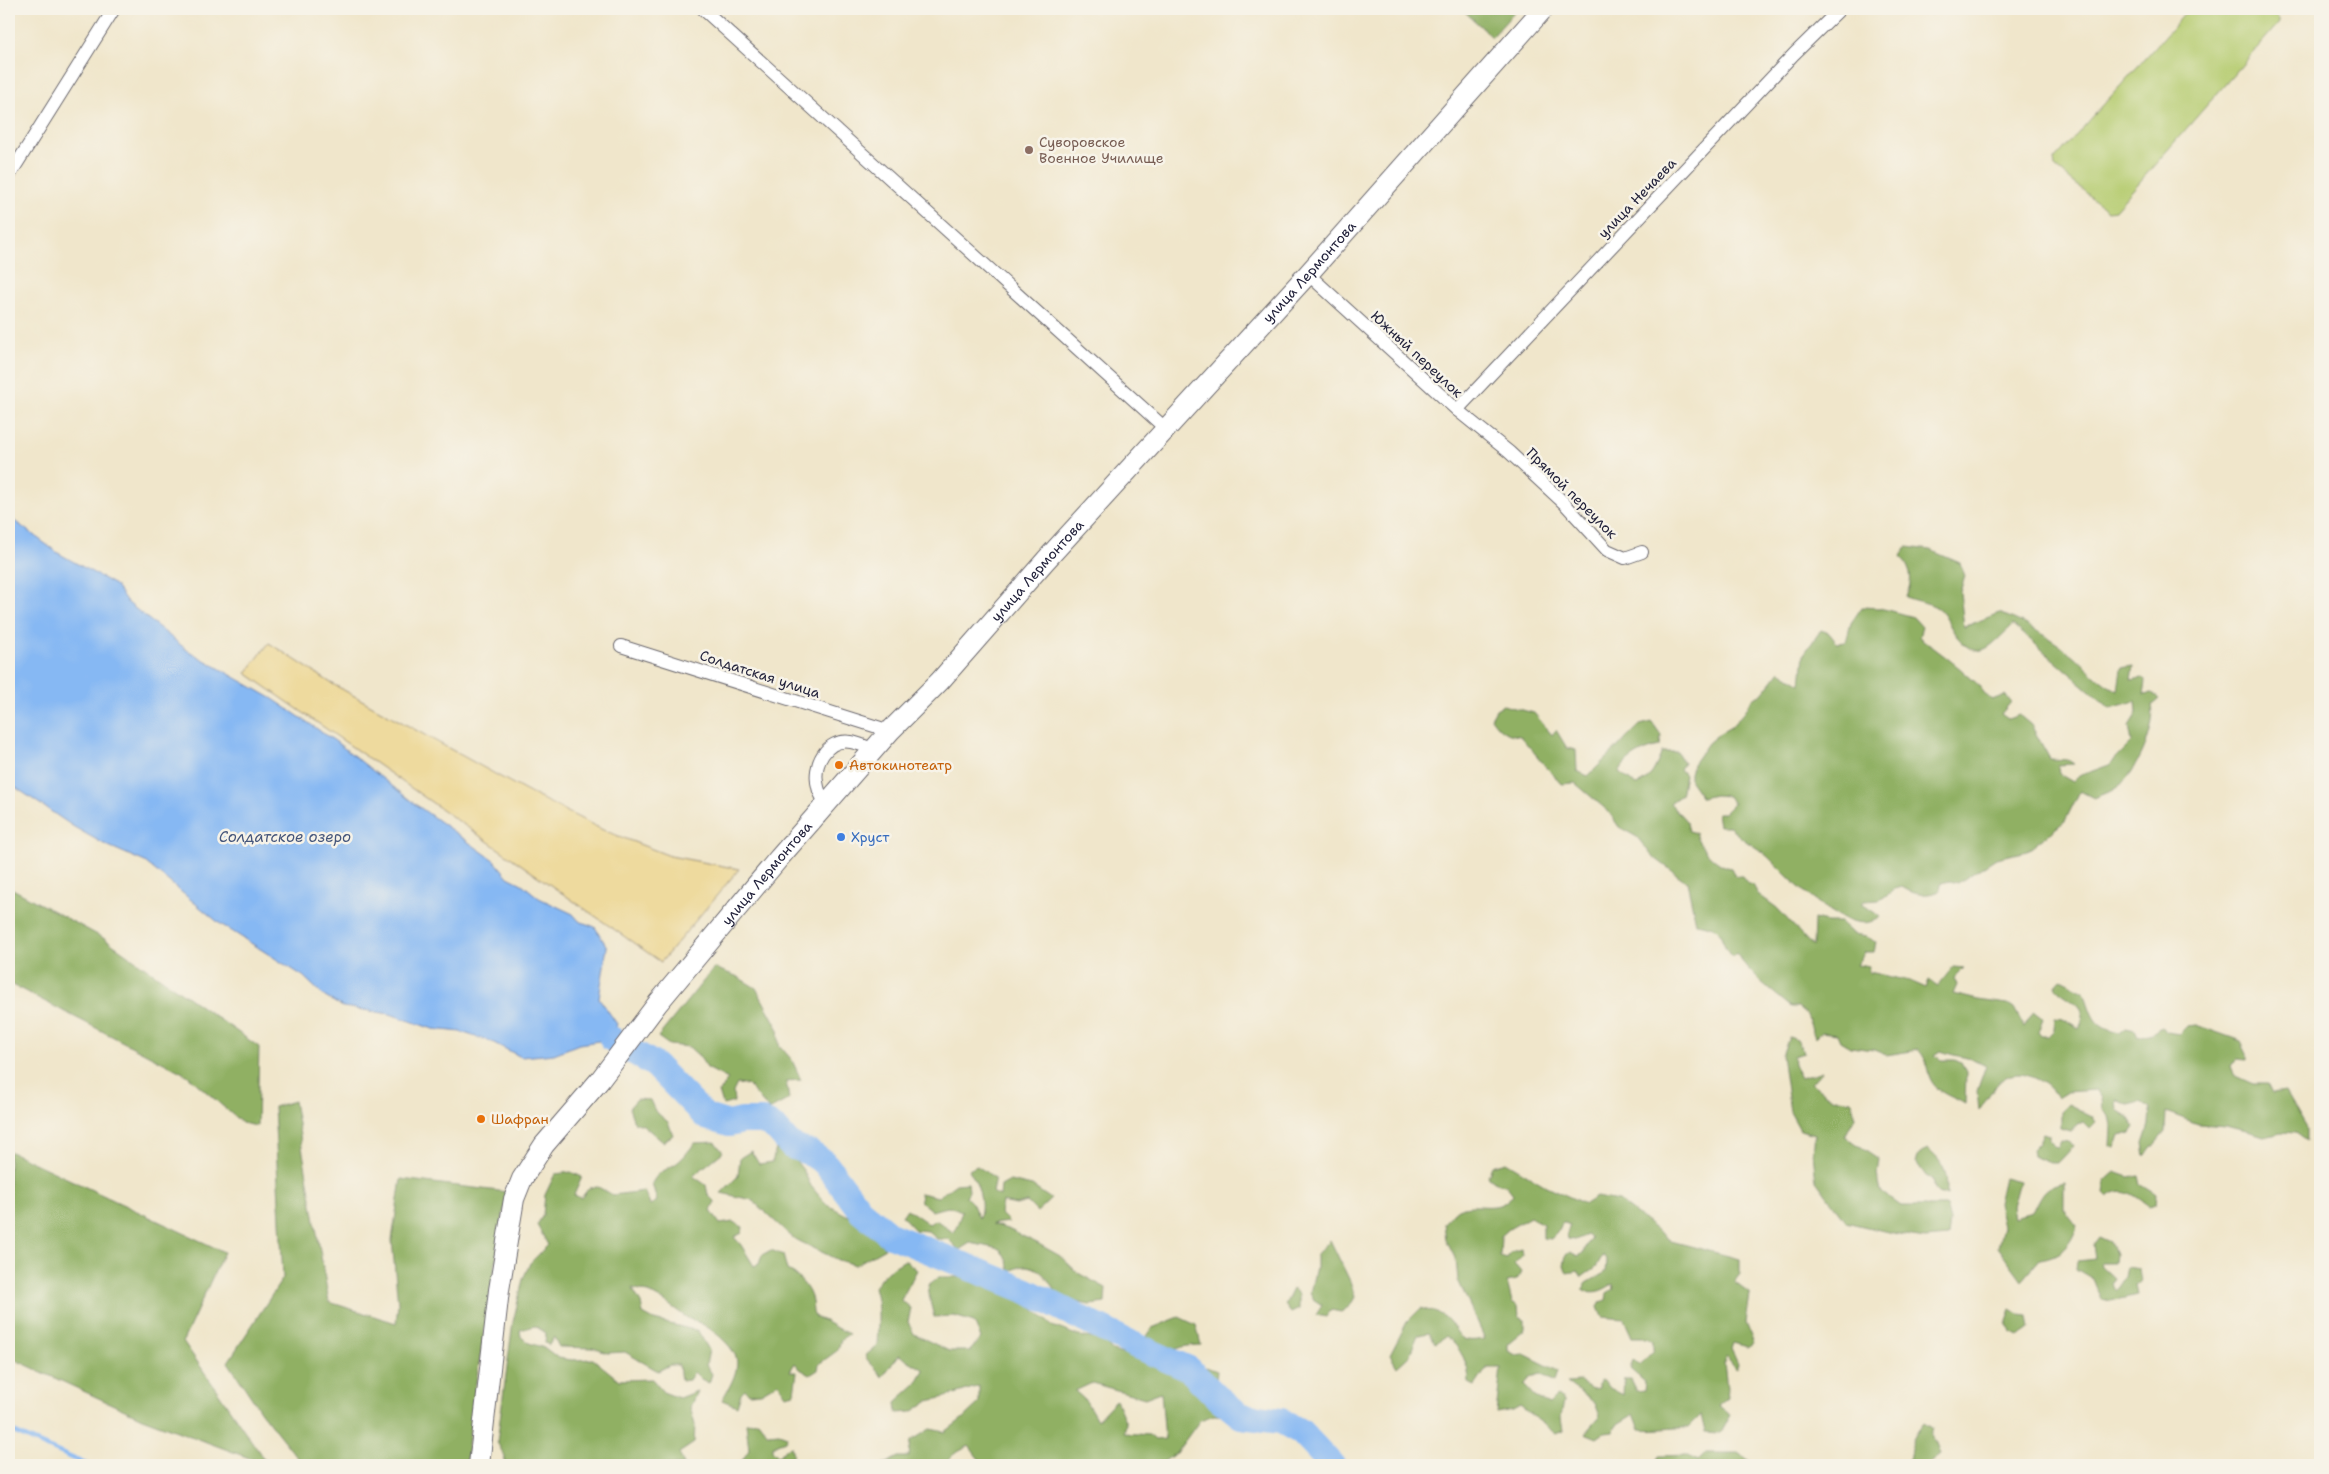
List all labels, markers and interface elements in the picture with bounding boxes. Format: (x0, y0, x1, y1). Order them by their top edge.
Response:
place label: Суворовское Военное Училище (1039, 133, 1164, 167)
marker: Суворовское Военное Училище (1023, 144, 1035, 156)
street label: улица Нечаева (1594, 154, 1680, 242)
street label: улица Лермонтова (1259, 217, 1360, 327)
street label: Южный переулок (1367, 307, 1467, 402)
street label: Прямой переулок (1523, 444, 1622, 543)
street label: улица Лермонтова (987, 516, 1088, 625)
street label: Солдатская улица (697, 646, 823, 702)
place label: Автокинотеатр (849, 756, 952, 774)
marker: Автокинотеатр (833, 759, 845, 771)
street label: улица Лермонтова (718, 817, 816, 929)
water label: Солдатское озеро (219, 827, 351, 847)
place label: Хруст (851, 828, 890, 846)
marker: Хруст (835, 831, 847, 843)
place label: Шафран (491, 1110, 549, 1128)
marker: Шафран (475, 1113, 487, 1125)

